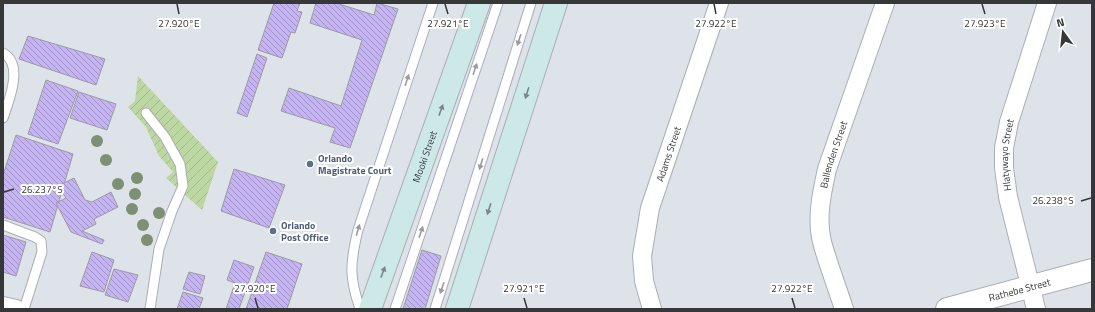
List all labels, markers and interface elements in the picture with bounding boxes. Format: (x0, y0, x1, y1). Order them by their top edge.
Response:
north arrow (1043, 12, 1083, 52)
text: N (1055, 14, 1066, 31)
text: 27.920°E (158, 16, 200, 31)
text: 27.921°E (427, 16, 469, 31)
text: 27.922°E (695, 16, 737, 31)
text: 27.923°E (964, 16, 1006, 31)
one-way arrow (516, 34, 522, 46)
one-way arrow (473, 63, 479, 75)
one-way arrow (404, 73, 410, 85)
one-way arrow (524, 88, 530, 100)
one-way arrow (438, 104, 444, 116)
street label: Hlatywayo Street (997, 116, 1018, 192)
street label: Ballenden Street (816, 118, 851, 189)
street label: Adams Street (652, 124, 685, 184)
street label: Mooki Street (409, 128, 441, 184)
place label: Orlando Magistrate Court (318, 151, 392, 178)
marker: Orlando Magistrate Court (305, 159, 315, 169)
one-way arrow (478, 159, 484, 171)
text: 26.237°S (21, 182, 63, 197)
text: 26.238°S (1032, 193, 1074, 208)
one-way arrow (486, 204, 492, 216)
place label: Orlando Post Office (281, 218, 329, 245)
one-way arrow (355, 224, 361, 236)
marker: Orlando Post Office (268, 226, 278, 236)
one-way arrow (418, 226, 424, 238)
one-way arrow (380, 266, 386, 278)
street label: Rathebe Street (987, 274, 1053, 305)
text: 27.920°E (234, 281, 276, 296)
text: 27.921°E (503, 281, 545, 296)
text: 27.922°E (771, 281, 813, 296)
one-way arrow (439, 283, 445, 295)

